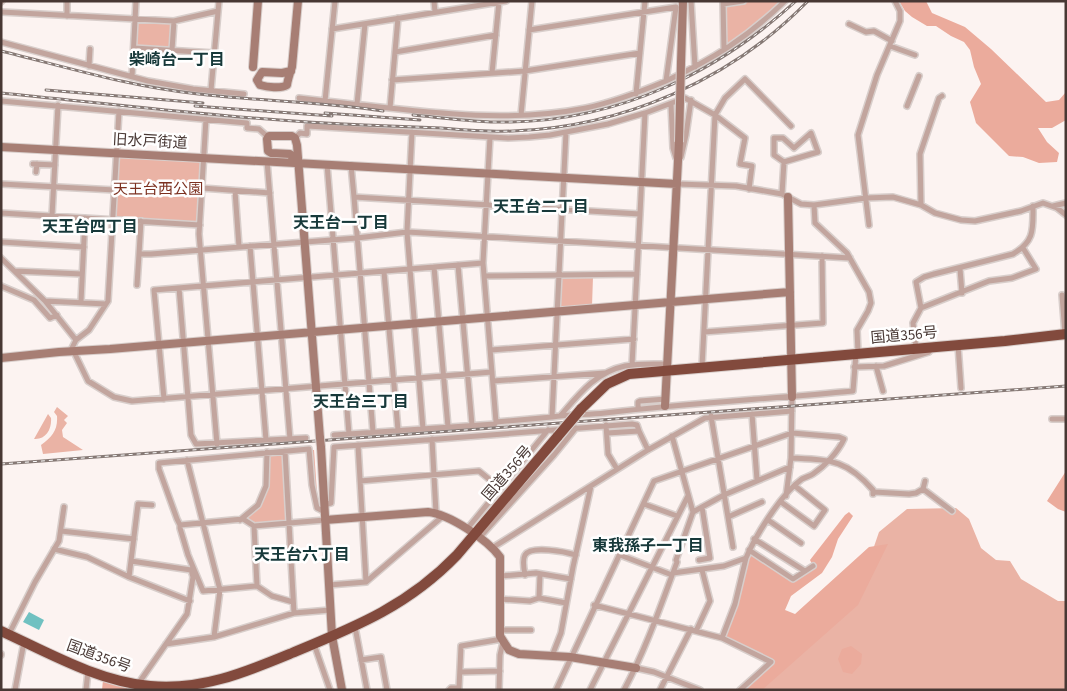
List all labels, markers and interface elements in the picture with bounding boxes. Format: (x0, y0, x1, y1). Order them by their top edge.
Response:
district label: 柴崎台一丁目 (129, 49, 225, 71)
street label: 旧水戸街道 (112, 129, 188, 154)
park label: 天王台西公園 (113, 179, 203, 200)
district label: 天王台二丁目 (493, 196, 589, 218)
district label: 天王台一丁目 (293, 212, 389, 234)
district label: 天王台四丁目 (42, 216, 138, 238)
street label: 国道356号 (870, 322, 939, 349)
district label: 天王台三丁目 (313, 391, 409, 413)
street label: 国道356号 (477, 441, 537, 506)
district label: 東我孫子一丁目 (592, 535, 704, 557)
district label: 天王台六丁目 (254, 544, 350, 566)
street label: 国道356号 (64, 635, 134, 678)

